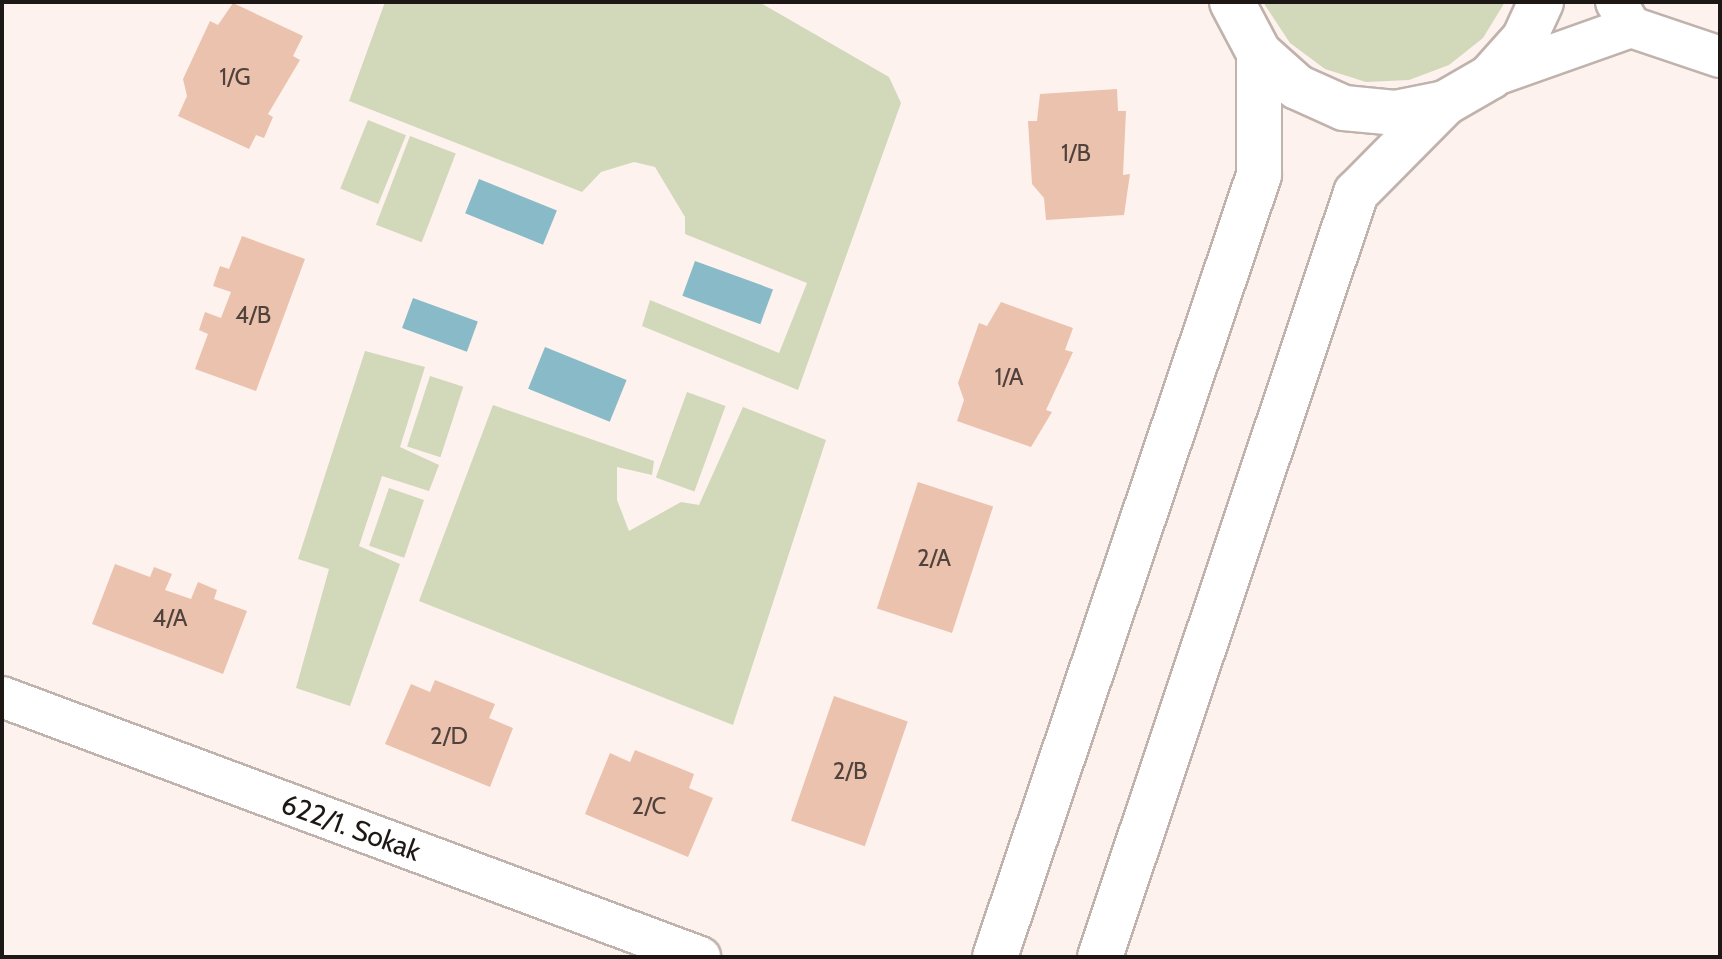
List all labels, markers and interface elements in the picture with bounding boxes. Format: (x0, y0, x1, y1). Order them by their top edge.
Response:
house number: 1/G (219, 63, 251, 91)
house number: 1/B (1061, 139, 1091, 167)
house number: 4/B (235, 301, 271, 329)
house number: 1/A (994, 363, 1024, 391)
house number: 2/A (917, 544, 951, 572)
house number: 4/A (152, 604, 188, 632)
house number: 2/D (430, 722, 468, 750)
house number: 2/B (833, 757, 867, 785)
street label: 622/1. Sokak (277, 786, 425, 868)
house number: 2/C (632, 792, 666, 820)

